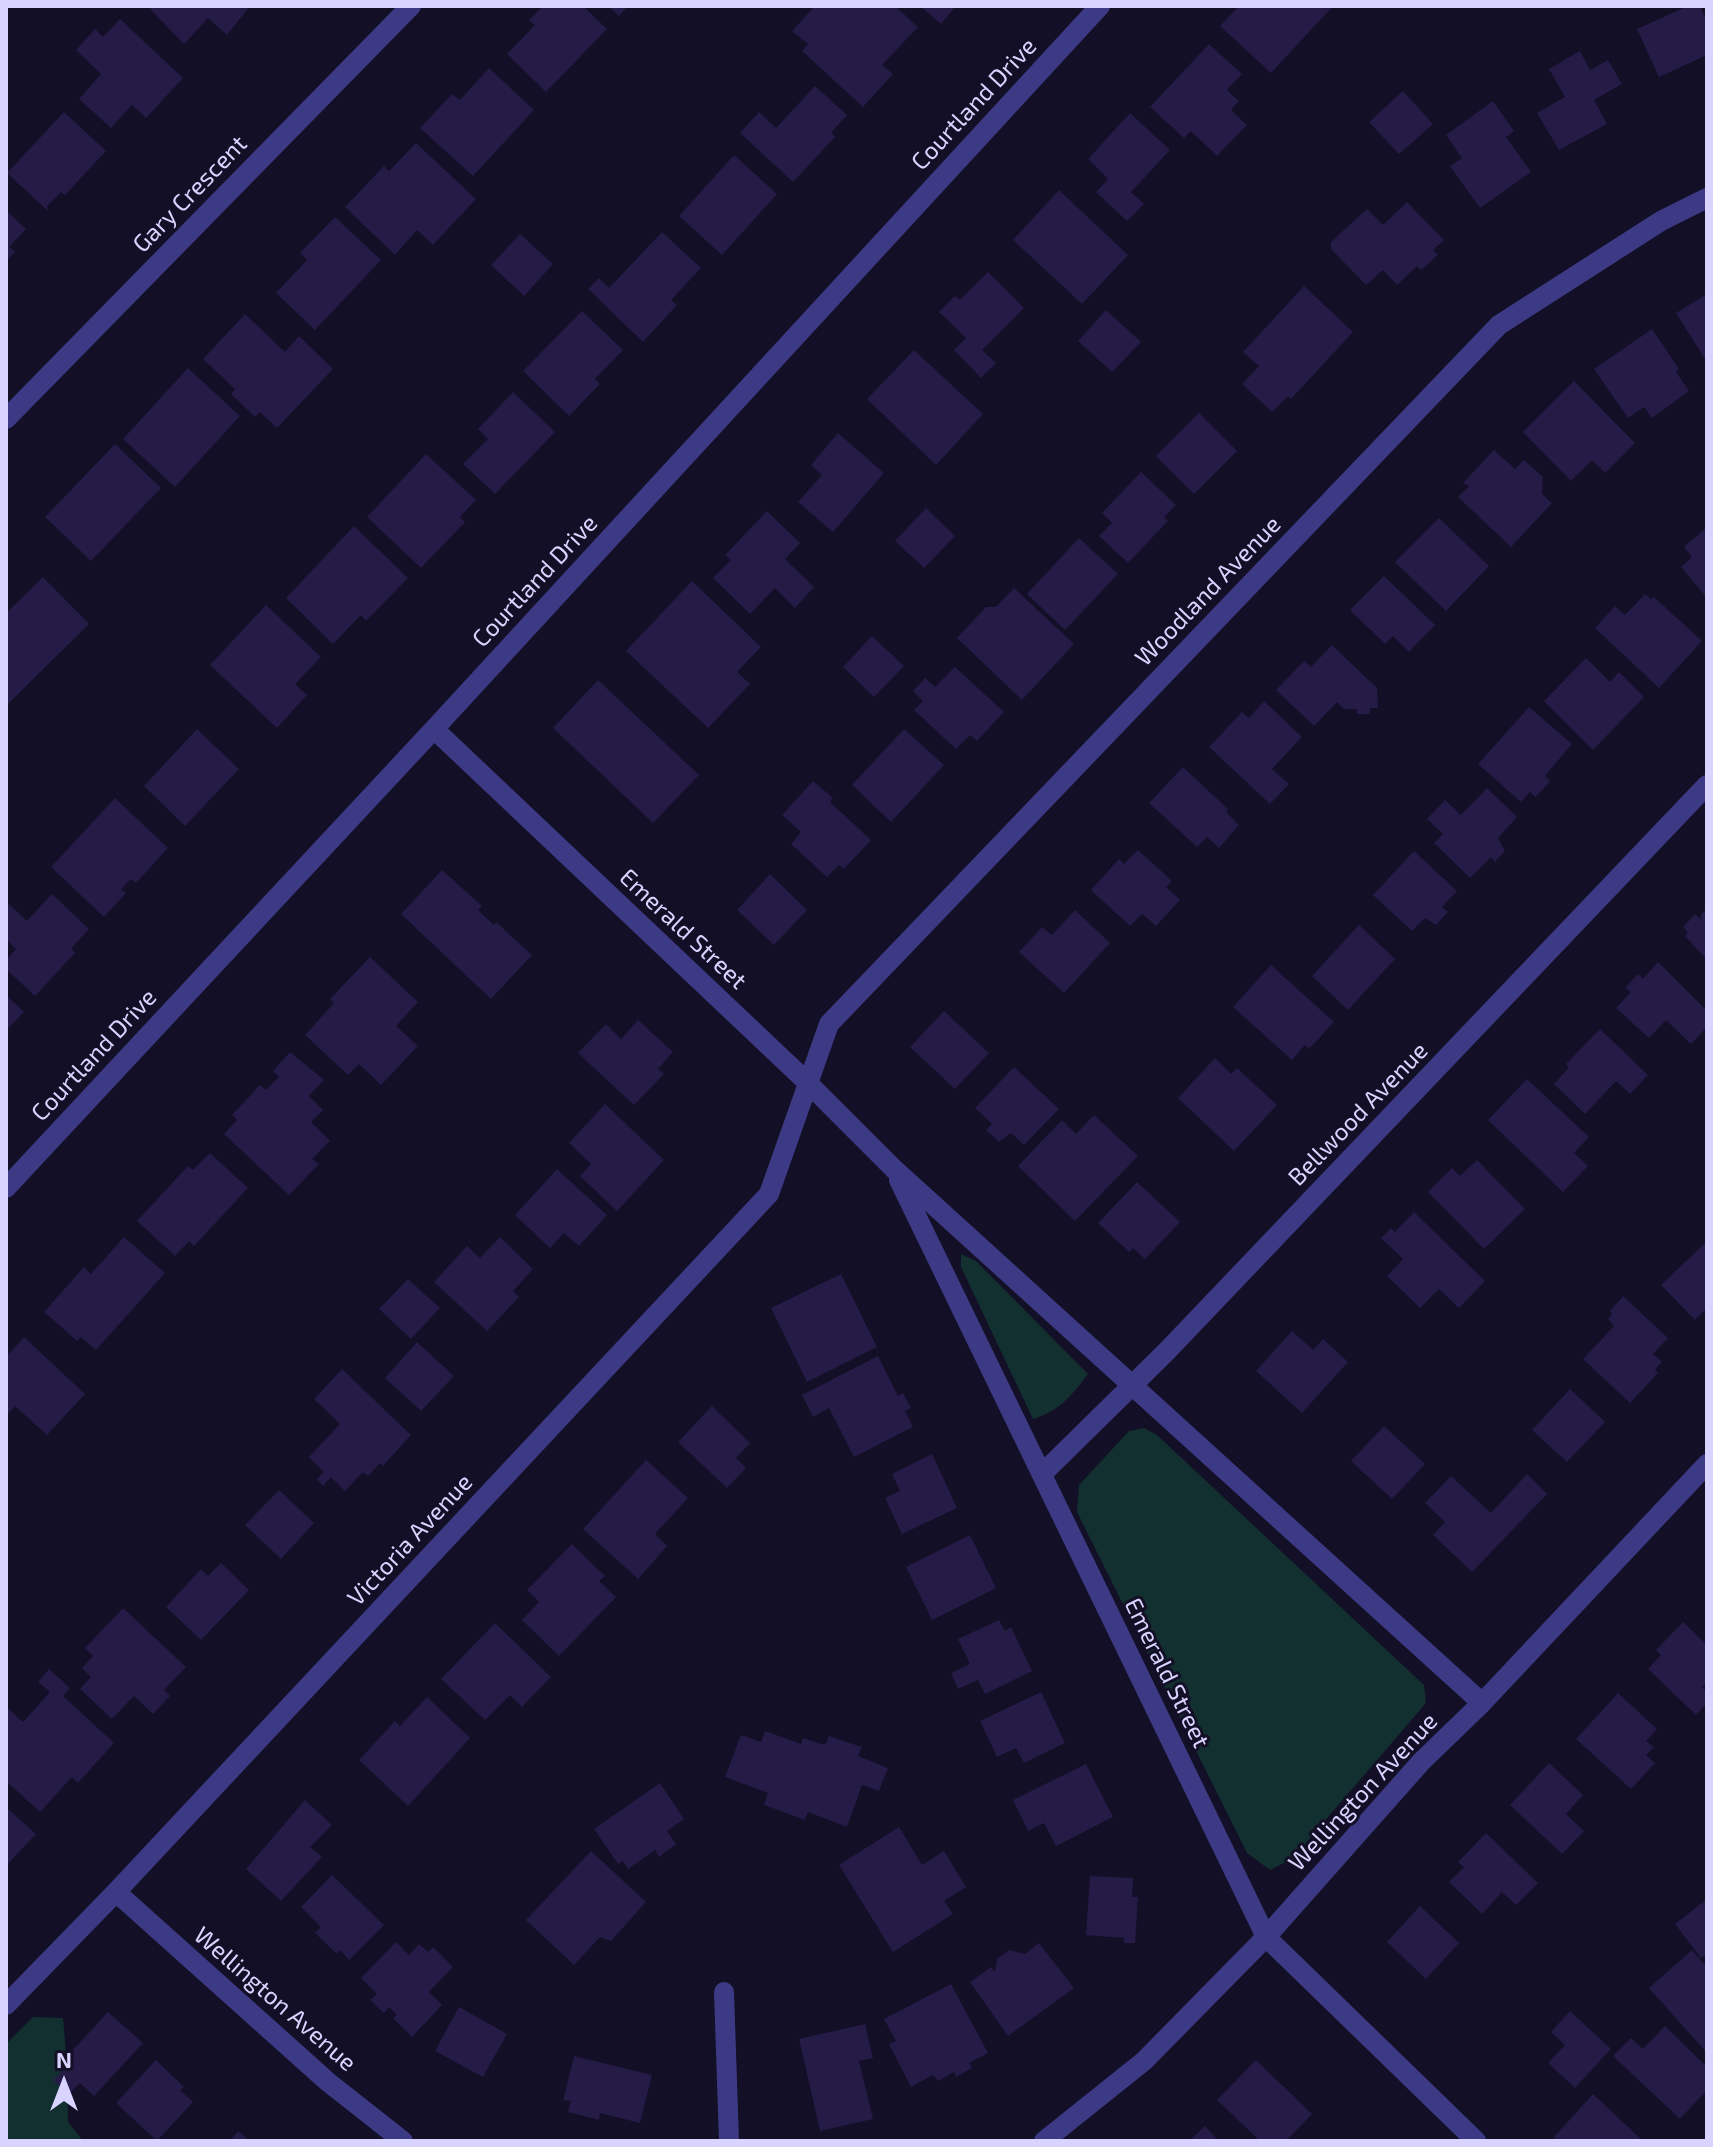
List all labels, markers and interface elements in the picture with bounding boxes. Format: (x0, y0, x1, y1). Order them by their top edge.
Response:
street label: Courtland Drive (905, 32, 1043, 176)
street label: Gary Crescent (127, 130, 253, 258)
street label: Courtland Drive (466, 509, 604, 653)
street label: Woodland Avenue (1129, 510, 1287, 672)
street label: Emerald Street (614, 863, 752, 995)
street label: Courtland Drive (25, 983, 163, 1127)
street label: Bellwood Avenue (1282, 1036, 1434, 1192)
street label: Victoria Avenue (342, 1468, 478, 1612)
street label: Emerald Street (1118, 1593, 1216, 1753)
street label: Wellington Avenue (1282, 1707, 1444, 1877)
street label: Wellington Avenue (188, 1921, 362, 2077)
north arrow (24, 2043, 104, 2123)
text: N (56, 2046, 72, 2072)

